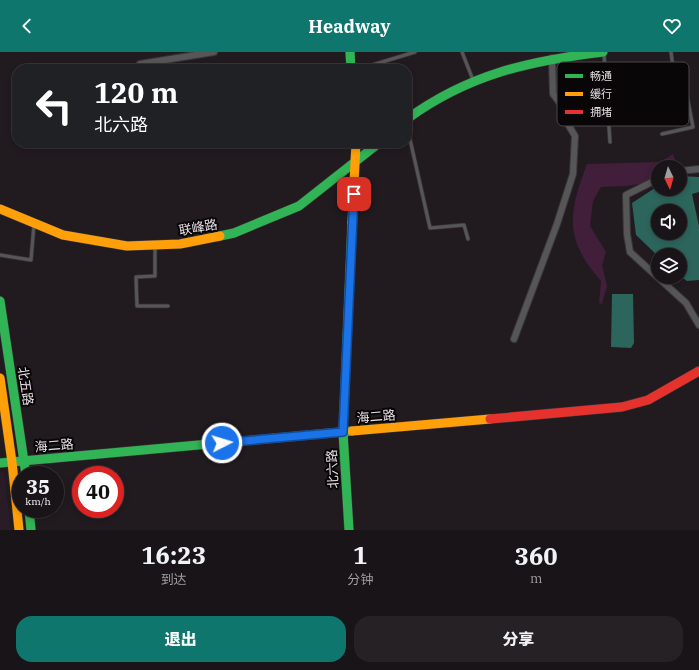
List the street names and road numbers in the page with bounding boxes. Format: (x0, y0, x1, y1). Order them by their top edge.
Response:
street label: 联峰路 (177, 216, 219, 239)
street label: 北五路 (14, 365, 37, 407)
street label: 海二路 (356, 406, 396, 427)
street label: 海二路 (34, 435, 74, 456)
street label: 北六路 (323, 449, 342, 489)

